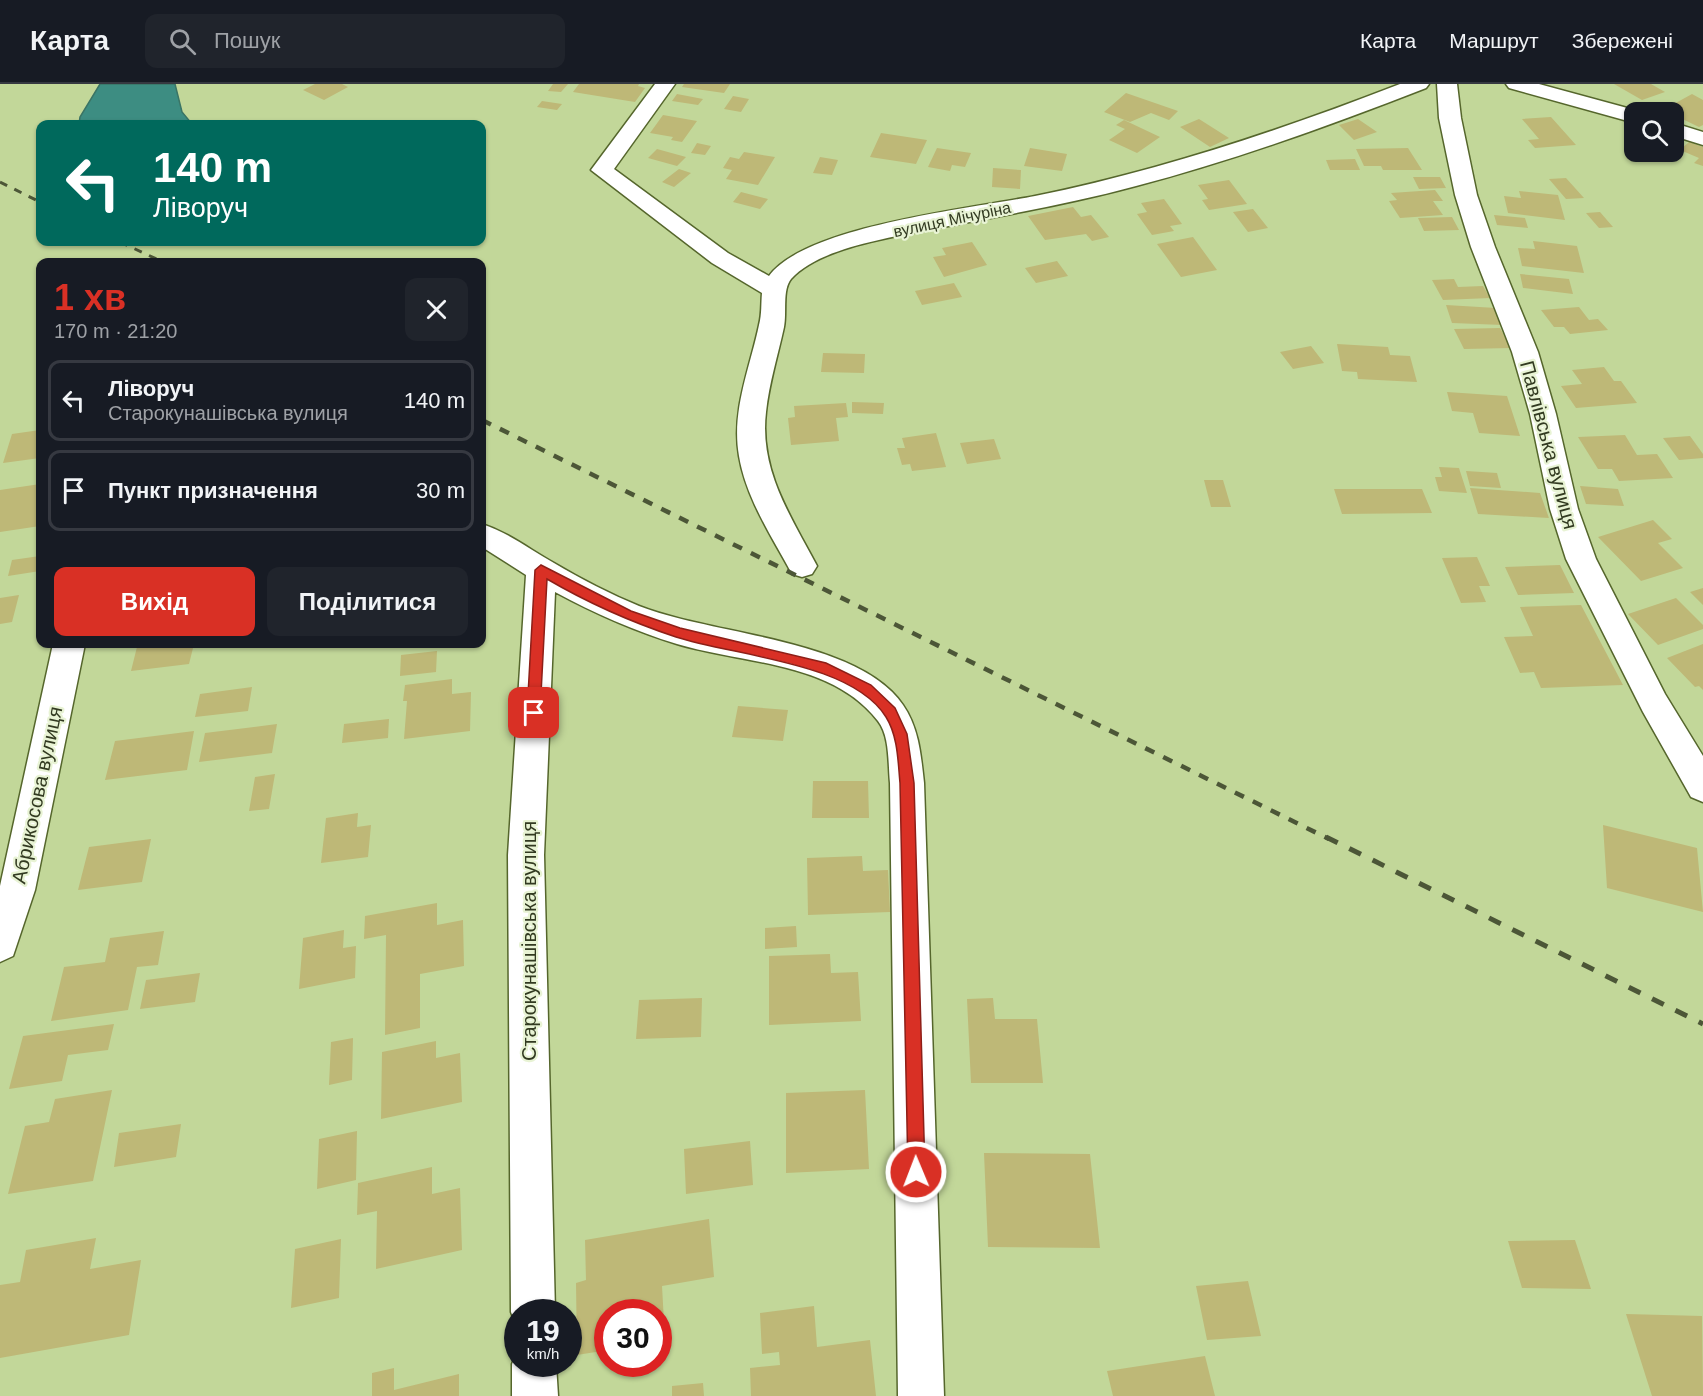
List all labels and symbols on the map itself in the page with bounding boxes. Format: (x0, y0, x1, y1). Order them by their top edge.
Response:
street label: вулиця Мічуріна (892, 199, 1012, 240)
street label: Павлівська вулиця (1516, 358, 1582, 532)
pin (508, 687, 559, 738)
street label: Абрикосова вулиця (7, 704, 67, 886)
street label: Старокунашівська вулиця (518, 821, 540, 1061)
position arrow (884, 1140, 948, 1204)
speed limit sign: 30 (594, 1299, 672, 1377)

